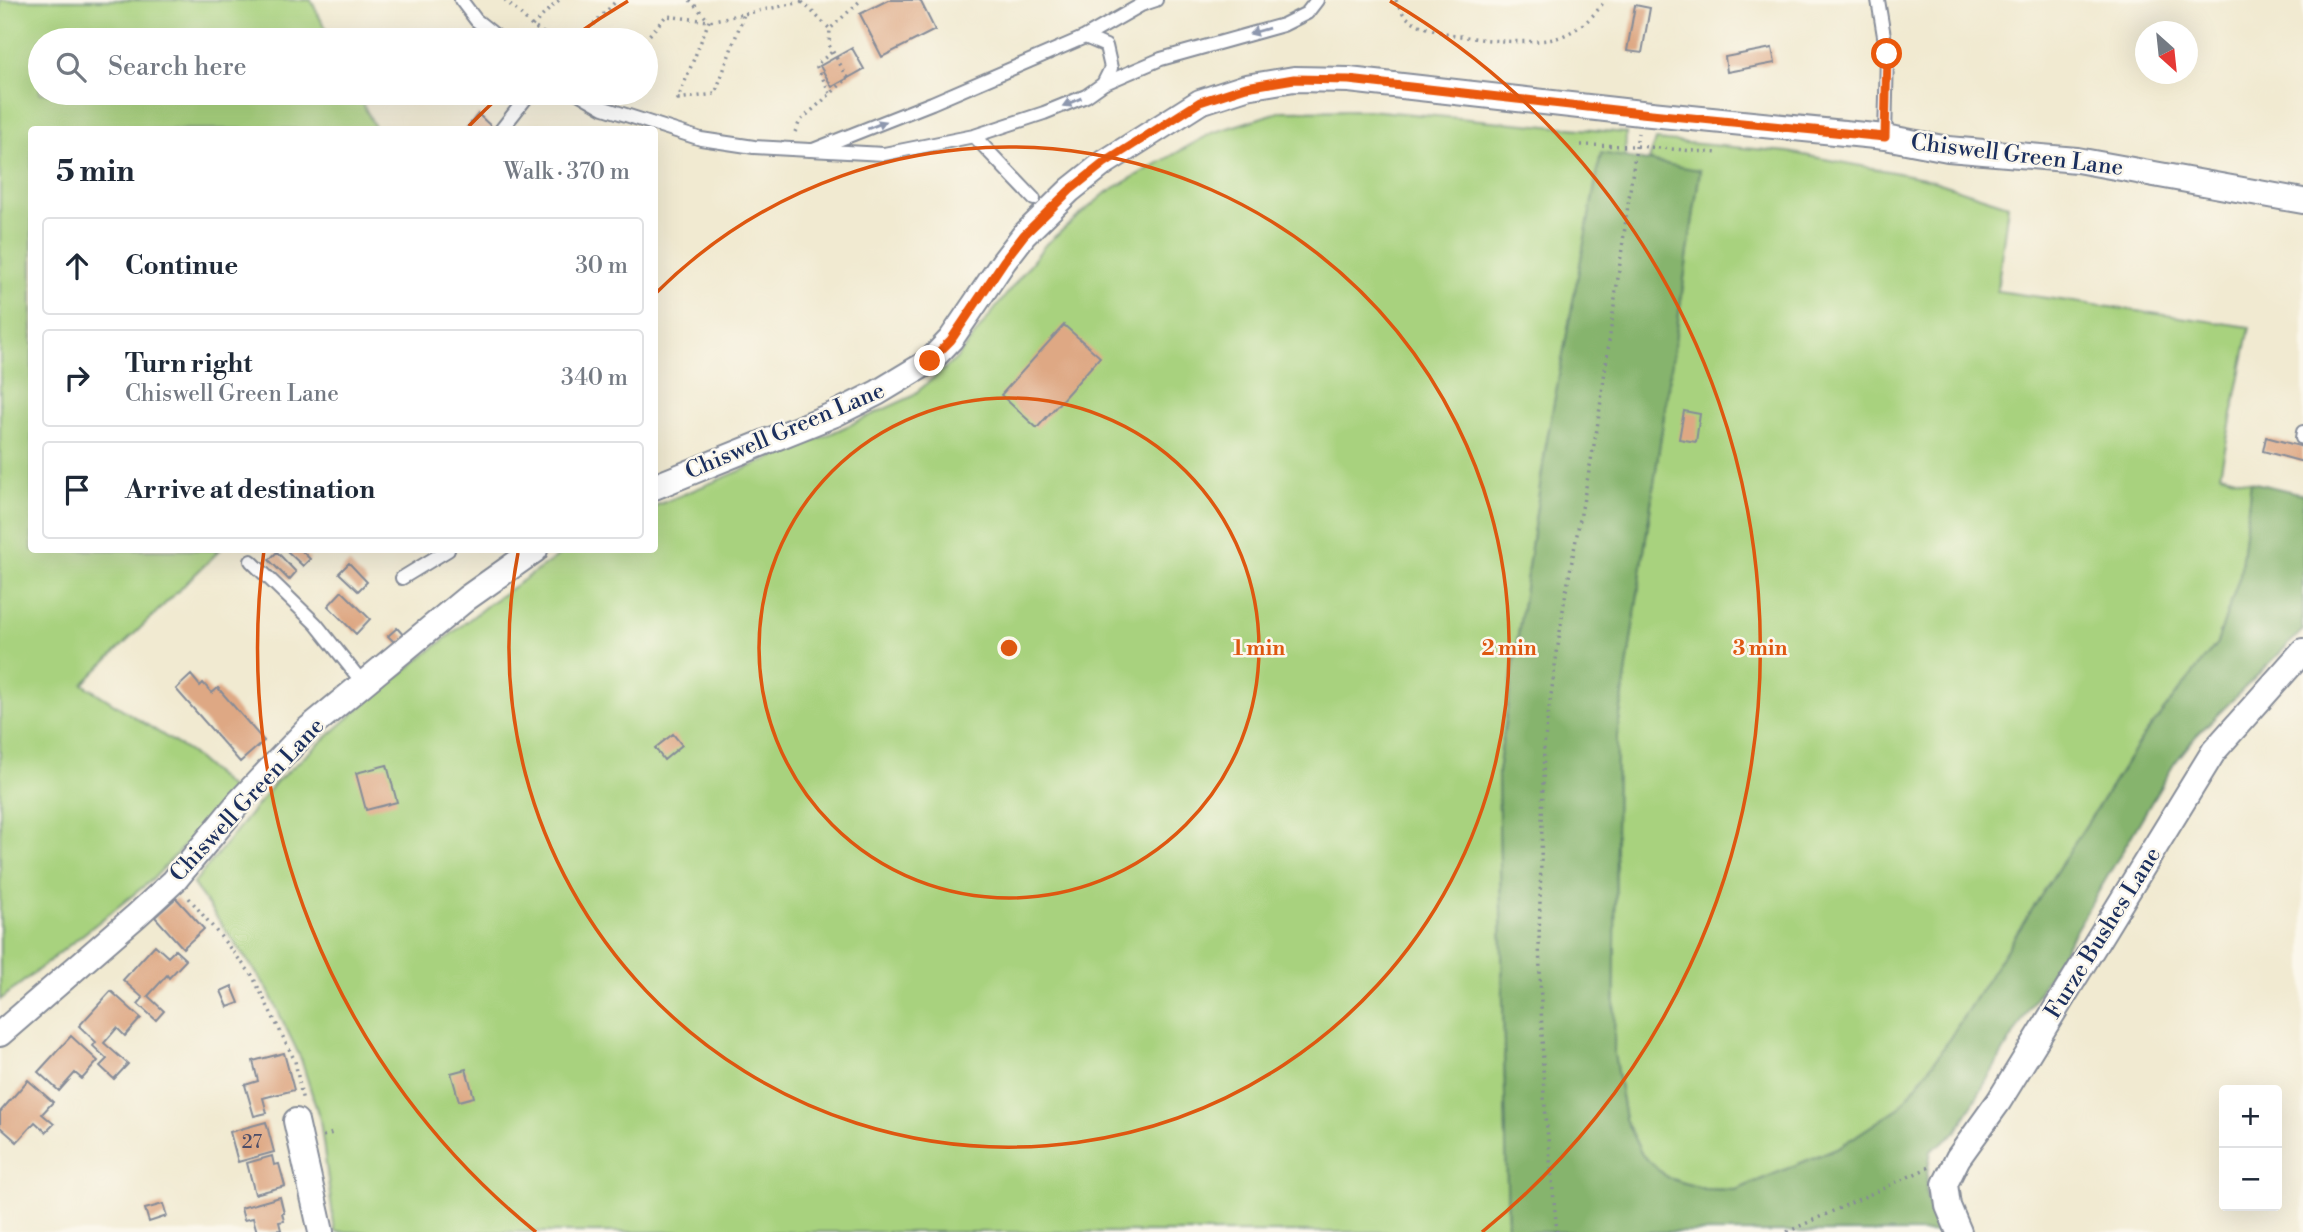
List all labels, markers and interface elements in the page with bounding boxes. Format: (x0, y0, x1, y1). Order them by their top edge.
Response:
north arrow (2135, 21, 2198, 84)
one-way arrow (1248, 27, 1269, 37)
search box (28, 28, 658, 105)
route start (1871, 38, 1902, 69)
icon: search (52, 48, 90, 86)
text: Search here (108, 51, 247, 83)
one-way arrow (1061, 96, 1082, 107)
one-way arrow (866, 119, 887, 130)
street label: Chiswell Green Lane (1909, 128, 2125, 182)
text: 5 min (56, 153, 135, 191)
text: Walk · 370 m (503, 158, 630, 186)
icon: ahead (58, 247, 96, 285)
text: Continue (125, 250, 238, 282)
text: 30 m (575, 252, 628, 280)
route end (914, 345, 945, 376)
text: Turn right (125, 348, 253, 380)
icon: right (58, 359, 96, 397)
text: 340 m (561, 364, 628, 392)
street label: Chiswell Green Lane (681, 376, 889, 486)
text: Chiswell Green Lane (125, 380, 339, 408)
icon: arrive (58, 471, 96, 509)
text: Arrive at destination (125, 474, 375, 506)
centre of rings (997, 636, 1021, 660)
text: 1 min (1233, 636, 1285, 662)
text: 2 min (1481, 636, 1537, 662)
text: 3 min (1733, 636, 1787, 662)
street label: Chiswell Green Lane (164, 712, 330, 888)
street label: Furze Bushes Lane (2039, 842, 2167, 1024)
map controls (2219, 1085, 2282, 1211)
button: + (2219, 1085, 2282, 1148)
house number: 27 (242, 1130, 263, 1154)
button: − (2219, 1148, 2282, 1211)

